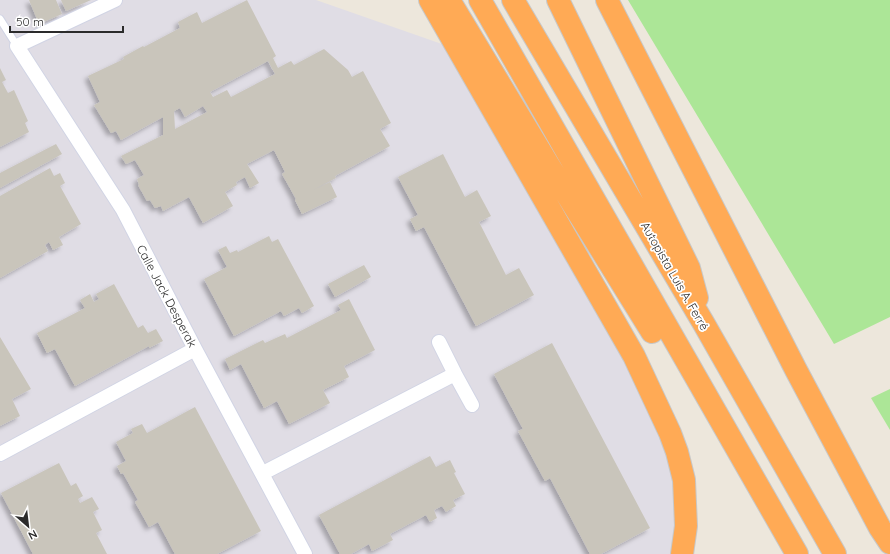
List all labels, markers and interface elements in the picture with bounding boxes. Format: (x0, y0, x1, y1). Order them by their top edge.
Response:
scale bar (10, 8, 123, 34)
text: 50 m (16, 14, 44, 29)
street label: Autopista Luis A. Ferré (638, 219, 712, 333)
street label: Calle Jack Desperak (134, 242, 200, 350)
north arrow (8, 506, 48, 546)
text: N (26, 527, 40, 543)

